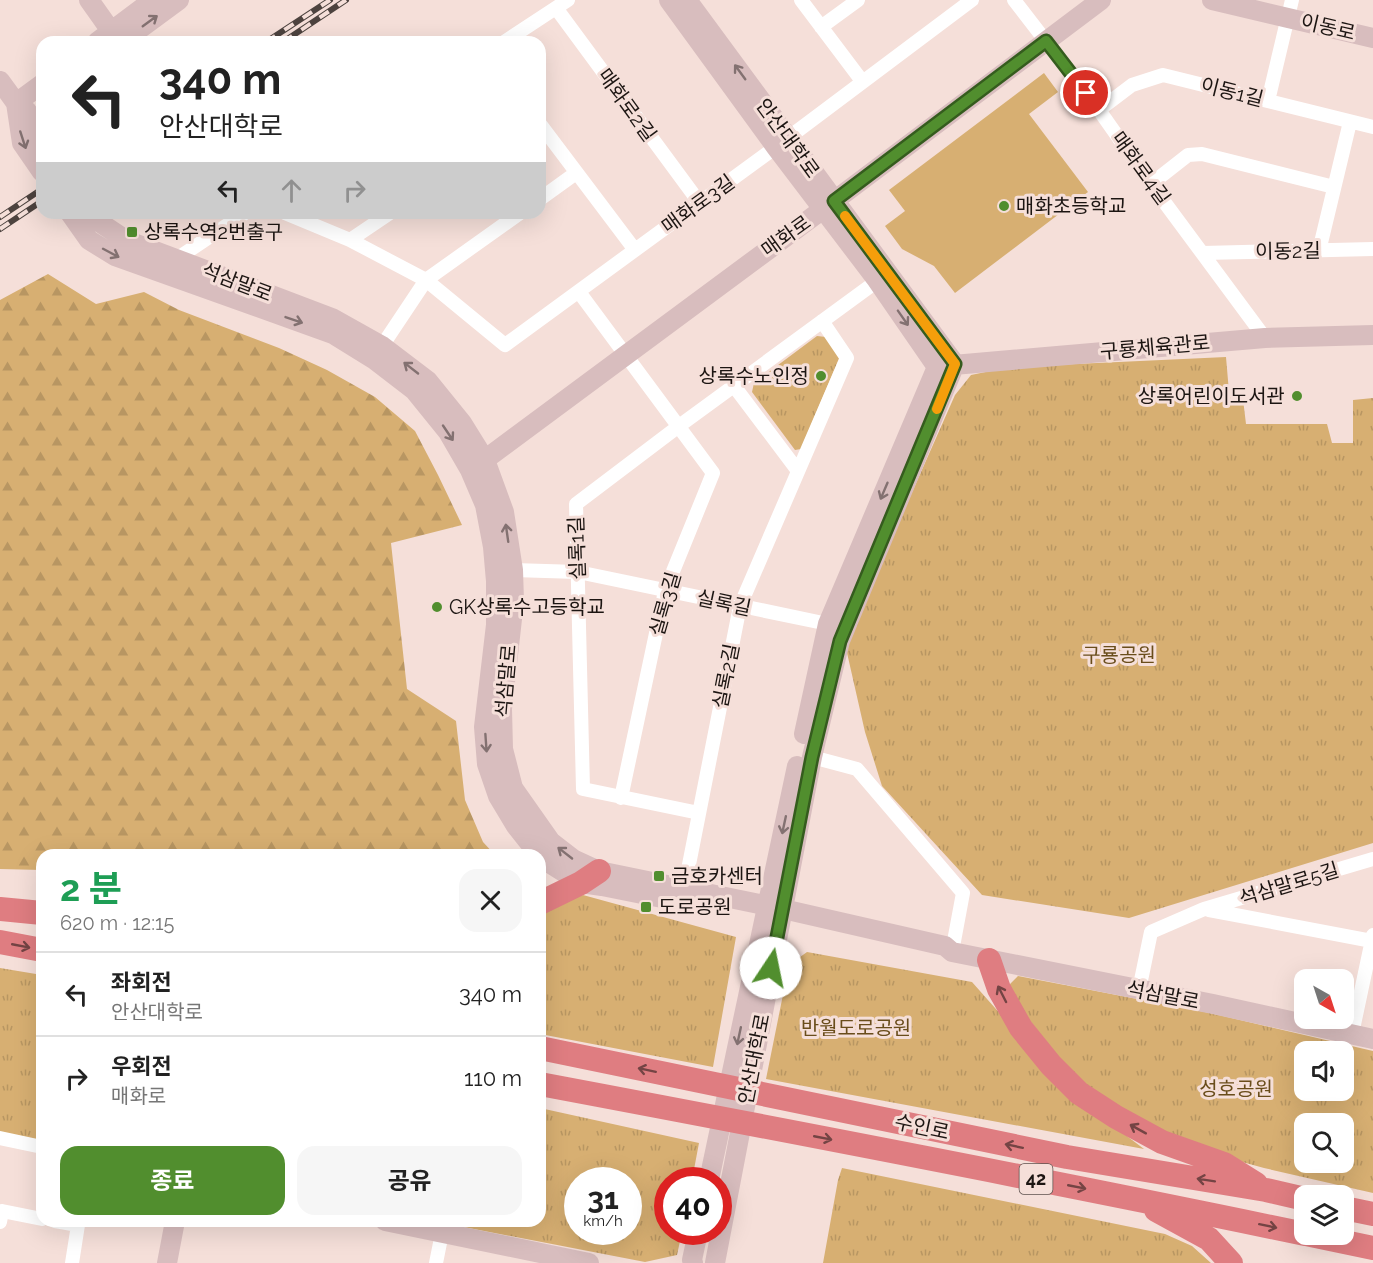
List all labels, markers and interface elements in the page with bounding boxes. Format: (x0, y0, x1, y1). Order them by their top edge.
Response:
street label: 이동로 (1298, 9, 1358, 45)
one-way arrow (142, 15, 158, 27)
text: 340 m (159, 55, 281, 104)
icon: left (60, 60, 138, 138)
street label: 매화로2길 (593, 64, 661, 146)
one-way arrow (733, 65, 746, 81)
pin (1060, 67, 1111, 118)
street label: 이동1길 (1198, 73, 1266, 111)
icon: arrive (1069, 76, 1102, 109)
street label: 안산대학로 (751, 94, 825, 182)
text: 안산대학로 (159, 111, 283, 142)
street label: 매화로4길 (1106, 127, 1176, 209)
one-way arrow (19, 130, 30, 148)
street label: 매화로3길 (657, 170, 739, 238)
icon: left (212, 174, 245, 207)
icon: ahead (275, 174, 308, 207)
icon: right (338, 174, 371, 207)
place label: 매화초등학교 (1016, 194, 1126, 218)
marker: 매화초등학교 (997, 199, 1011, 213)
street label: 매화로 (757, 210, 815, 262)
place label: 상록수역2번출구 (144, 220, 283, 244)
marker: 상록수역2번출구 (125, 225, 139, 239)
street label: 이동2길 (1255, 238, 1321, 264)
one-way arrow (102, 247, 119, 259)
street label: 석삼말로 (198, 258, 276, 306)
one-way arrow (897, 309, 909, 325)
one-way arrow (284, 316, 303, 327)
street label: 구룡체육관로 (1099, 330, 1211, 364)
one-way arrow (403, 362, 419, 375)
place label: 상록수노인정 (699, 364, 809, 388)
marker: 상록수노인정 (814, 369, 828, 383)
place label: 상록어린이도서관 (1138, 384, 1285, 408)
marker: 상록어린이도서관 (1290, 389, 1304, 403)
one-way arrow (442, 424, 454, 440)
one-way arrow (878, 482, 889, 500)
street label: 실록1길 (564, 516, 590, 580)
one-way arrow (502, 523, 513, 543)
street label: 실록3길 (644, 569, 686, 639)
street label: 실록길 (695, 586, 753, 620)
place label: GK상록수고등학교 (449, 595, 605, 619)
marker: GK상록수고등학교 (430, 600, 444, 614)
street label: 실록2길 (708, 642, 744, 710)
street label: 석삼말로 (491, 643, 521, 719)
park label: 구룡공원 (1082, 643, 1156, 667)
one-way arrow (480, 733, 491, 753)
one-way arrow (778, 814, 789, 834)
one-way arrow (557, 847, 573, 860)
street label: 석삼말로5길 (1236, 857, 1342, 911)
place label: 금호카센터 (671, 864, 763, 888)
text: 2 분 (60, 867, 122, 909)
button: close (459, 869, 522, 932)
marker: 금호카센터 (652, 869, 666, 883)
place label: 도로공원 (658, 895, 732, 919)
marker: 도로공원 (639, 900, 653, 914)
text: 620 m · 12:15 (60, 911, 174, 935)
position arrow (739, 936, 803, 1000)
one-way arrow (11, 941, 30, 952)
text: 좌회전 (111, 969, 172, 995)
north arrow (1294, 969, 1354, 1029)
map controls (1294, 969, 1354, 1245)
street label: 석삼말로 (1125, 976, 1201, 1014)
icon: left (60, 978, 93, 1011)
text: 340 m (459, 981, 522, 1007)
one-way arrow (996, 986, 1008, 1004)
text: 안산대학로 (111, 1000, 203, 1024)
street label: 안산대학로 (733, 1012, 775, 1106)
park label: 반월도로공원 (801, 1016, 911, 1040)
one-way arrow (733, 1026, 744, 1045)
button: sound (1294, 1041, 1354, 1101)
text: 우회전 (111, 1053, 172, 1079)
icon: right (60, 1062, 93, 1095)
one-way arrow (638, 1064, 657, 1075)
text: 110 m (464, 1065, 522, 1091)
park label: 성호공원 (1199, 1077, 1273, 1101)
text: 매화로 (111, 1084, 166, 1108)
street label: 수인로 (893, 1110, 951, 1144)
button: search (1294, 1113, 1354, 1173)
one-way arrow (1130, 1123, 1147, 1135)
one-way arrow (813, 1133, 833, 1144)
one-way arrow (1005, 1140, 1025, 1151)
button: 종료 (60, 1146, 285, 1215)
button: 공유 (297, 1146, 522, 1215)
road number: 42 (1020, 1164, 1052, 1194)
speed limit sign: 40 (654, 1167, 732, 1245)
one-way arrow (1197, 1175, 1217, 1186)
text: 31 (587, 1181, 619, 1216)
one-way arrow (1066, 1182, 1086, 1193)
button: layers (1294, 1185, 1354, 1245)
text: km/h (583, 1212, 623, 1230)
one-way arrow (1258, 1221, 1277, 1233)

